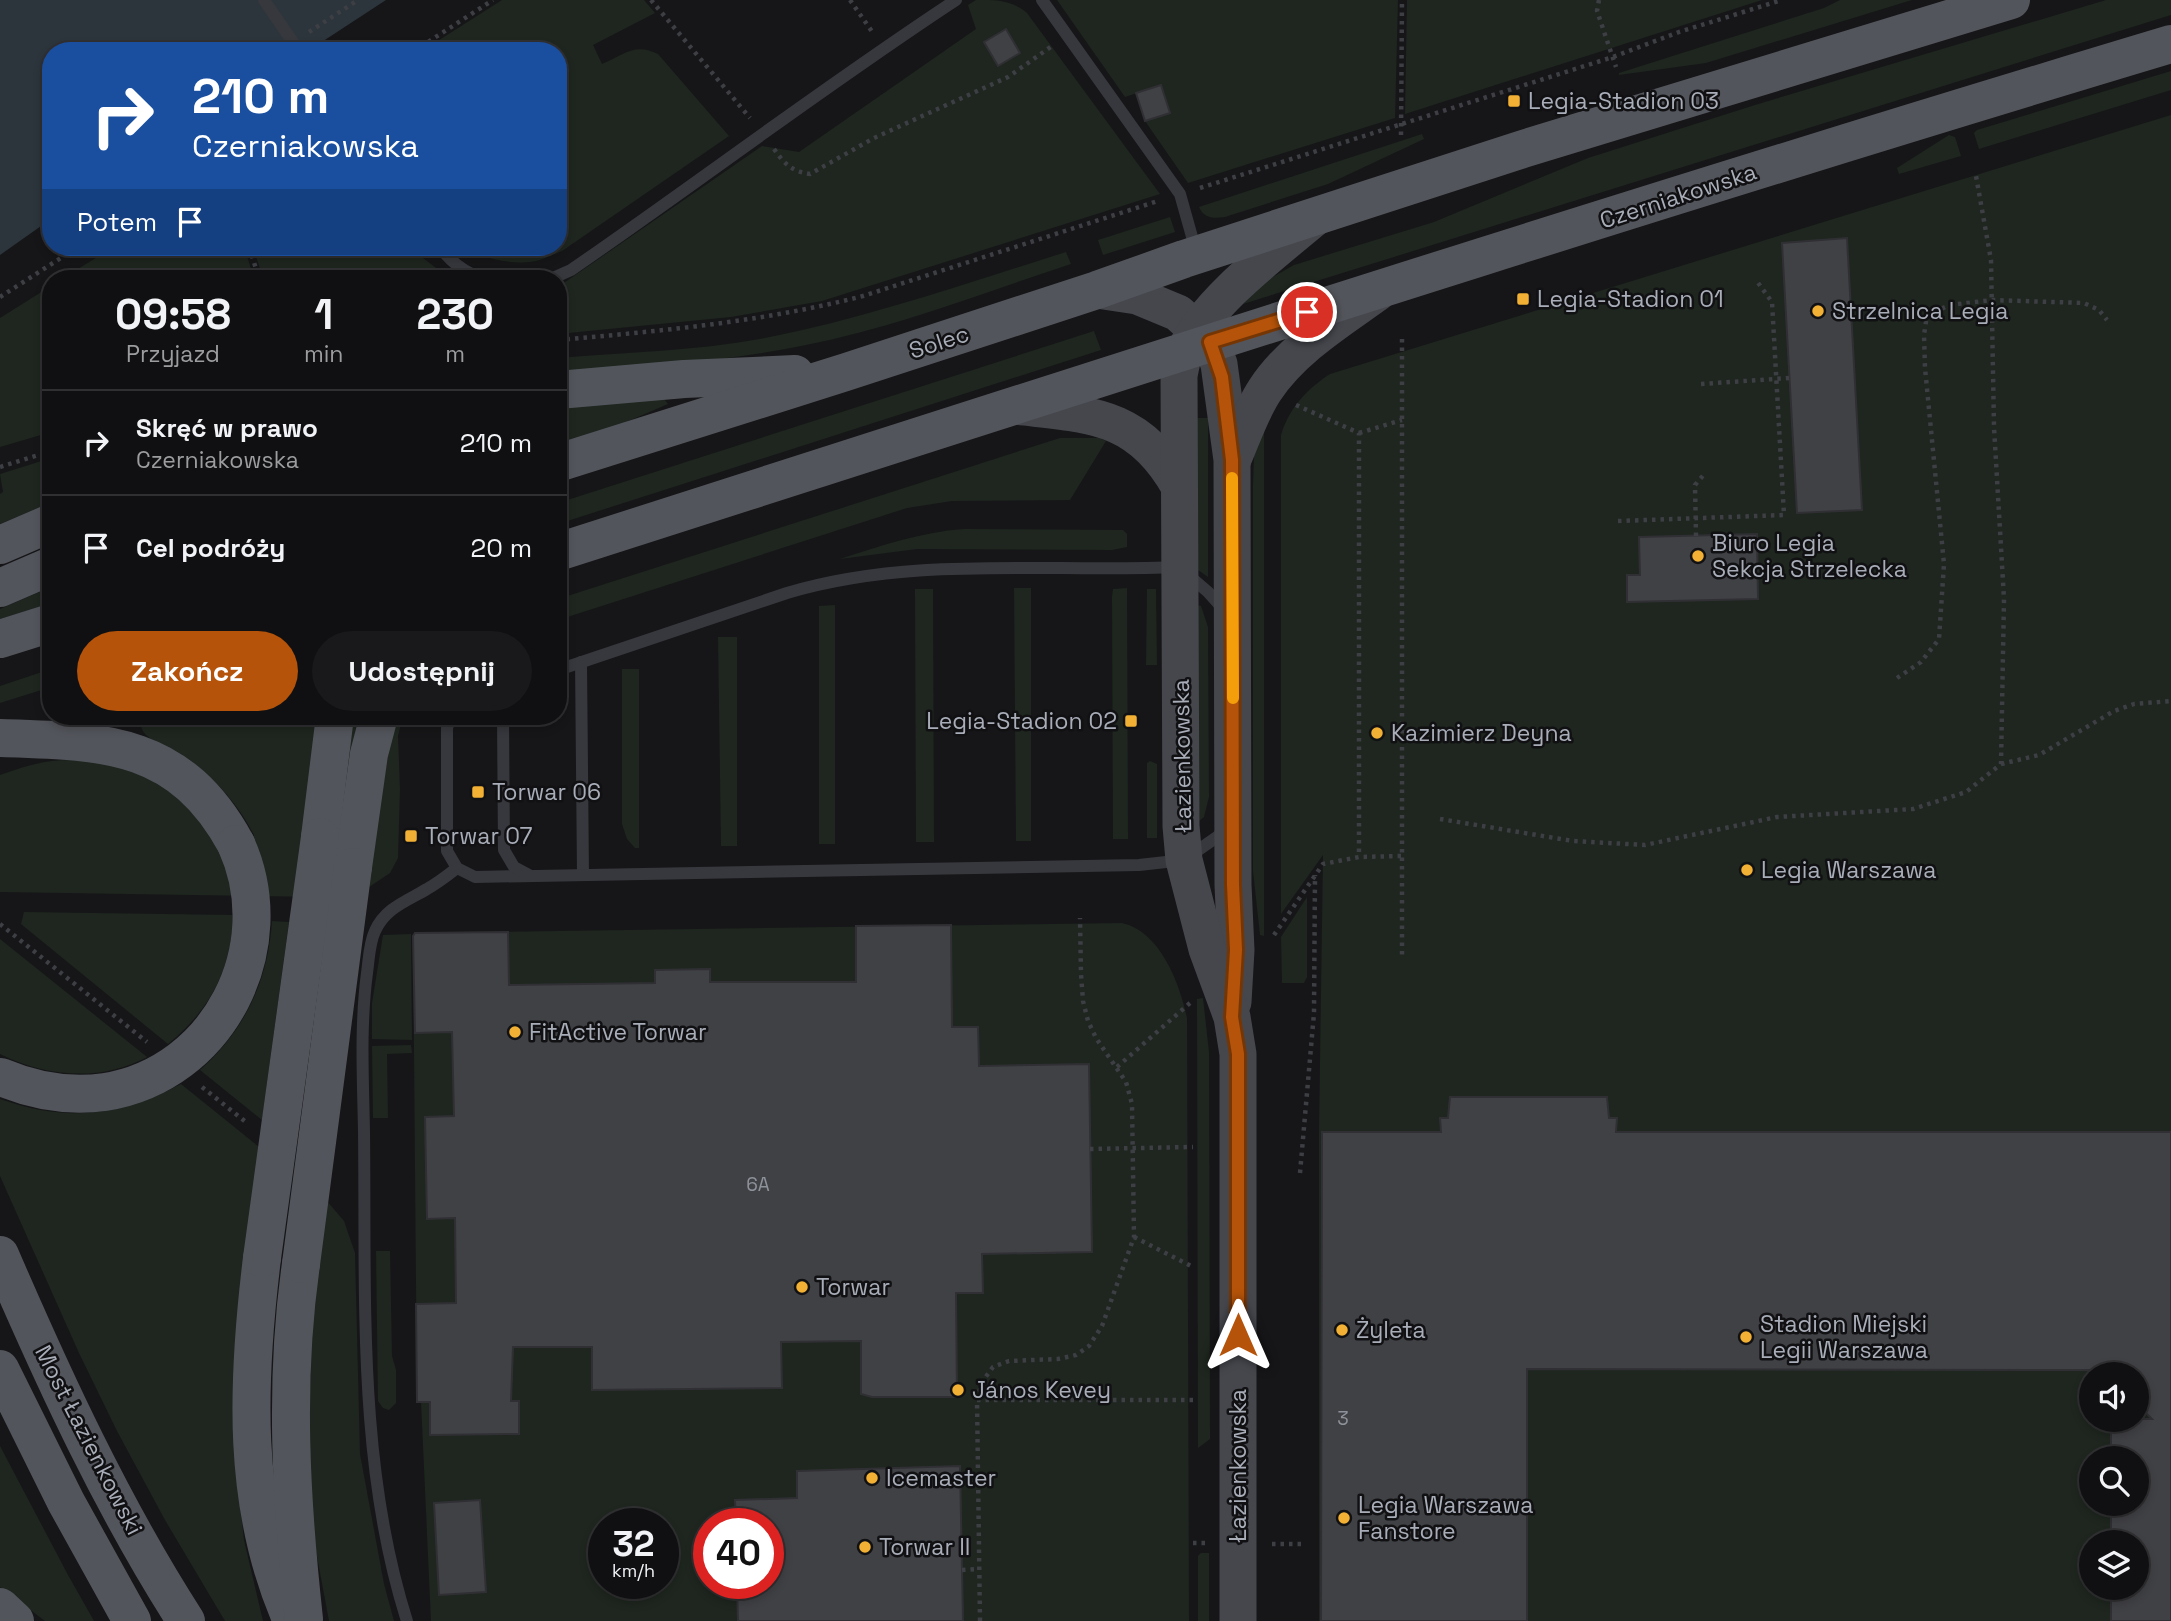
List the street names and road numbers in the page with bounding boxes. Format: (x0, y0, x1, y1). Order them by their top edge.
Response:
street label: Czerniakowska (1596, 157, 1760, 235)
street label: Solec (905, 318, 973, 366)
street label: Łazienkowska (1166, 679, 1198, 833)
street label: Most Łazienkowski (28, 1340, 150, 1540)
street label: Łazienkowska (1223, 1389, 1253, 1543)

